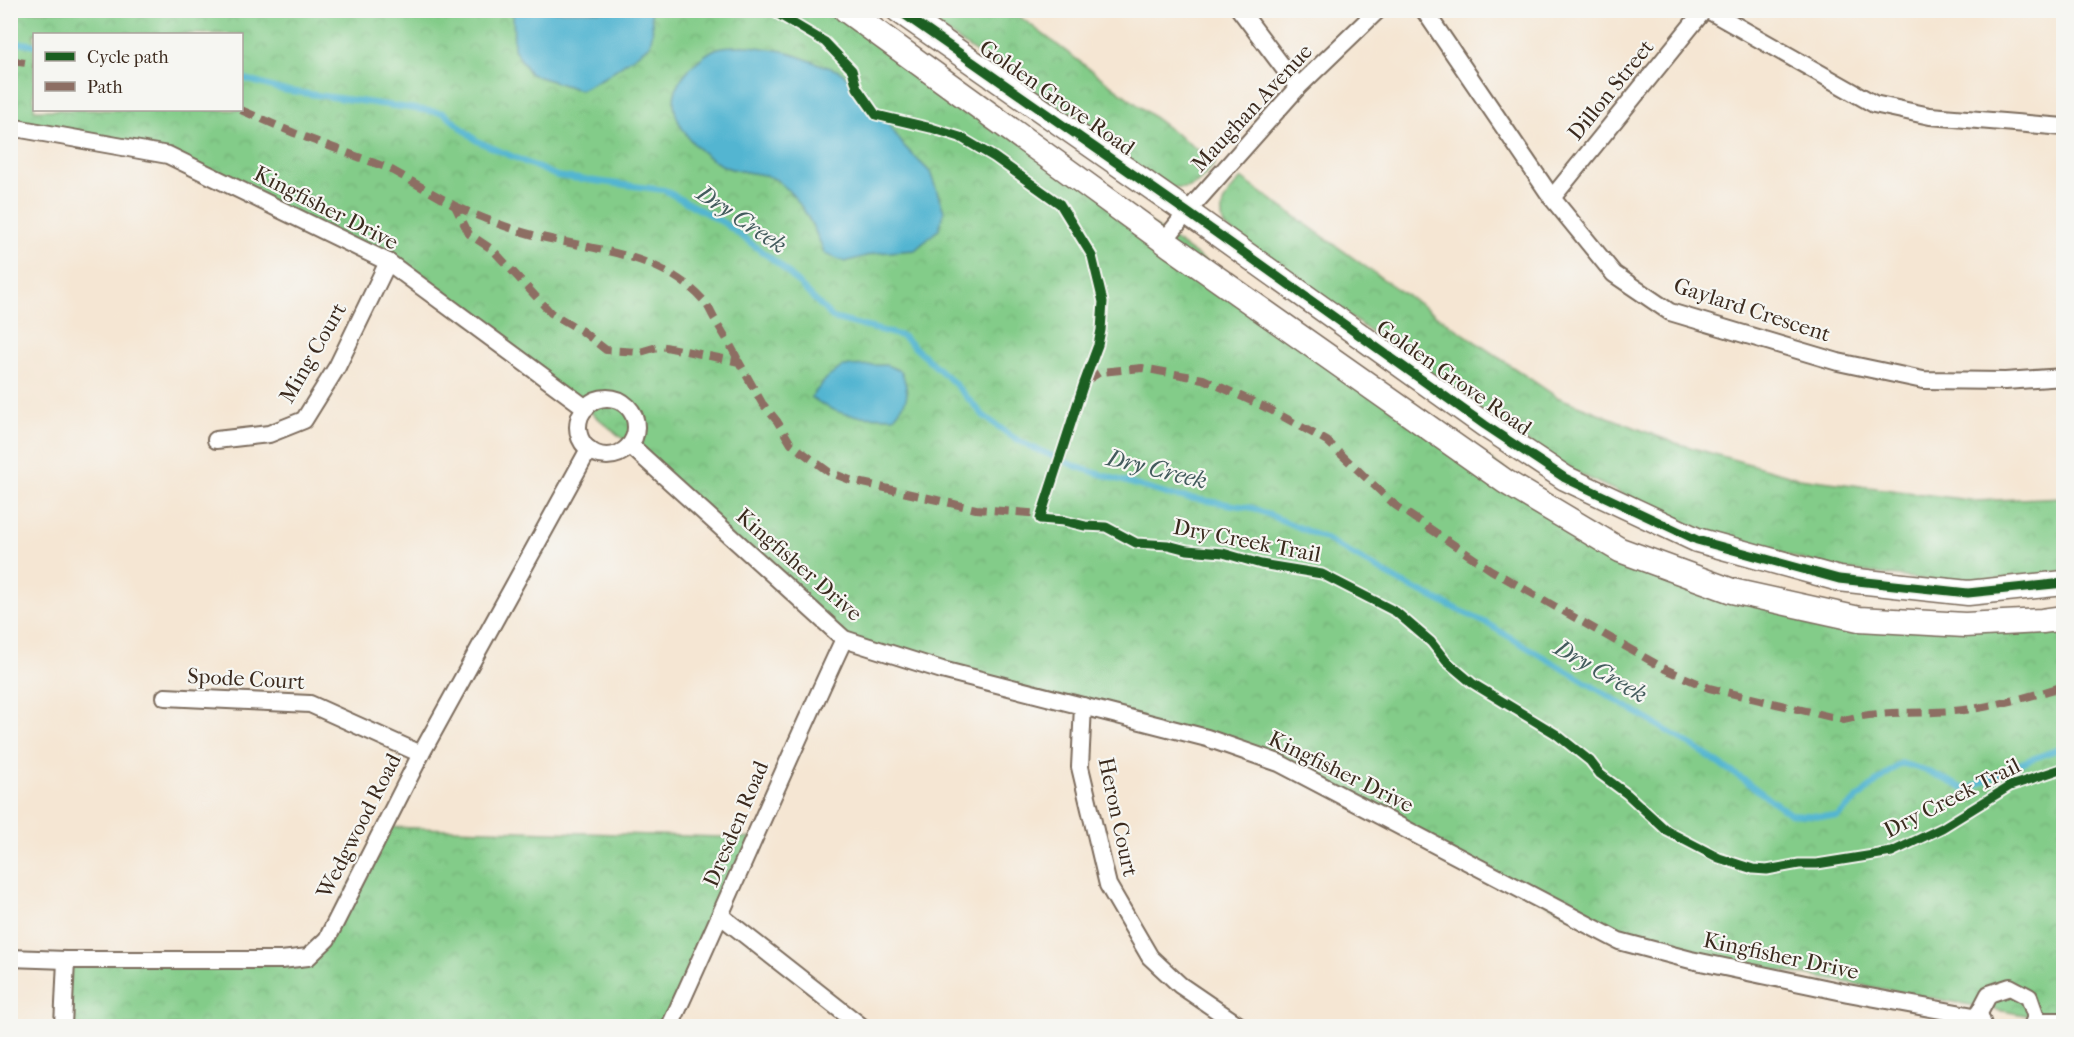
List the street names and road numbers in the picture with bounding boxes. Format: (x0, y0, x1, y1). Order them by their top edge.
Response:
street label: Dillon Street (1563, 34, 1660, 146)
street label: Golden Grove Road (974, 35, 1140, 162)
street label: Maughan Avenue (1186, 39, 1318, 177)
street label: Kingfisher Drive (250, 160, 403, 256)
street label: Gaylard Crescent (1670, 272, 1834, 348)
street label: Ming Court (274, 298, 352, 408)
street label: Golden Grove Road (1371, 315, 1537, 442)
street label: Kingfisher Drive (731, 503, 867, 627)
street label: Dry Creek Trail (1171, 514, 1323, 568)
street label: Spode Court (187, 663, 306, 695)
street label: Kingfisher Drive (1264, 726, 1418, 818)
street label: Wedgwood Road (311, 748, 407, 904)
street label: Dry Creek Trail (1879, 752, 2025, 844)
street label: Heron Court (1093, 755, 1143, 879)
street label: Dresden Road (698, 756, 775, 891)
street label: Kingfisher Drive (1701, 927, 1861, 985)

